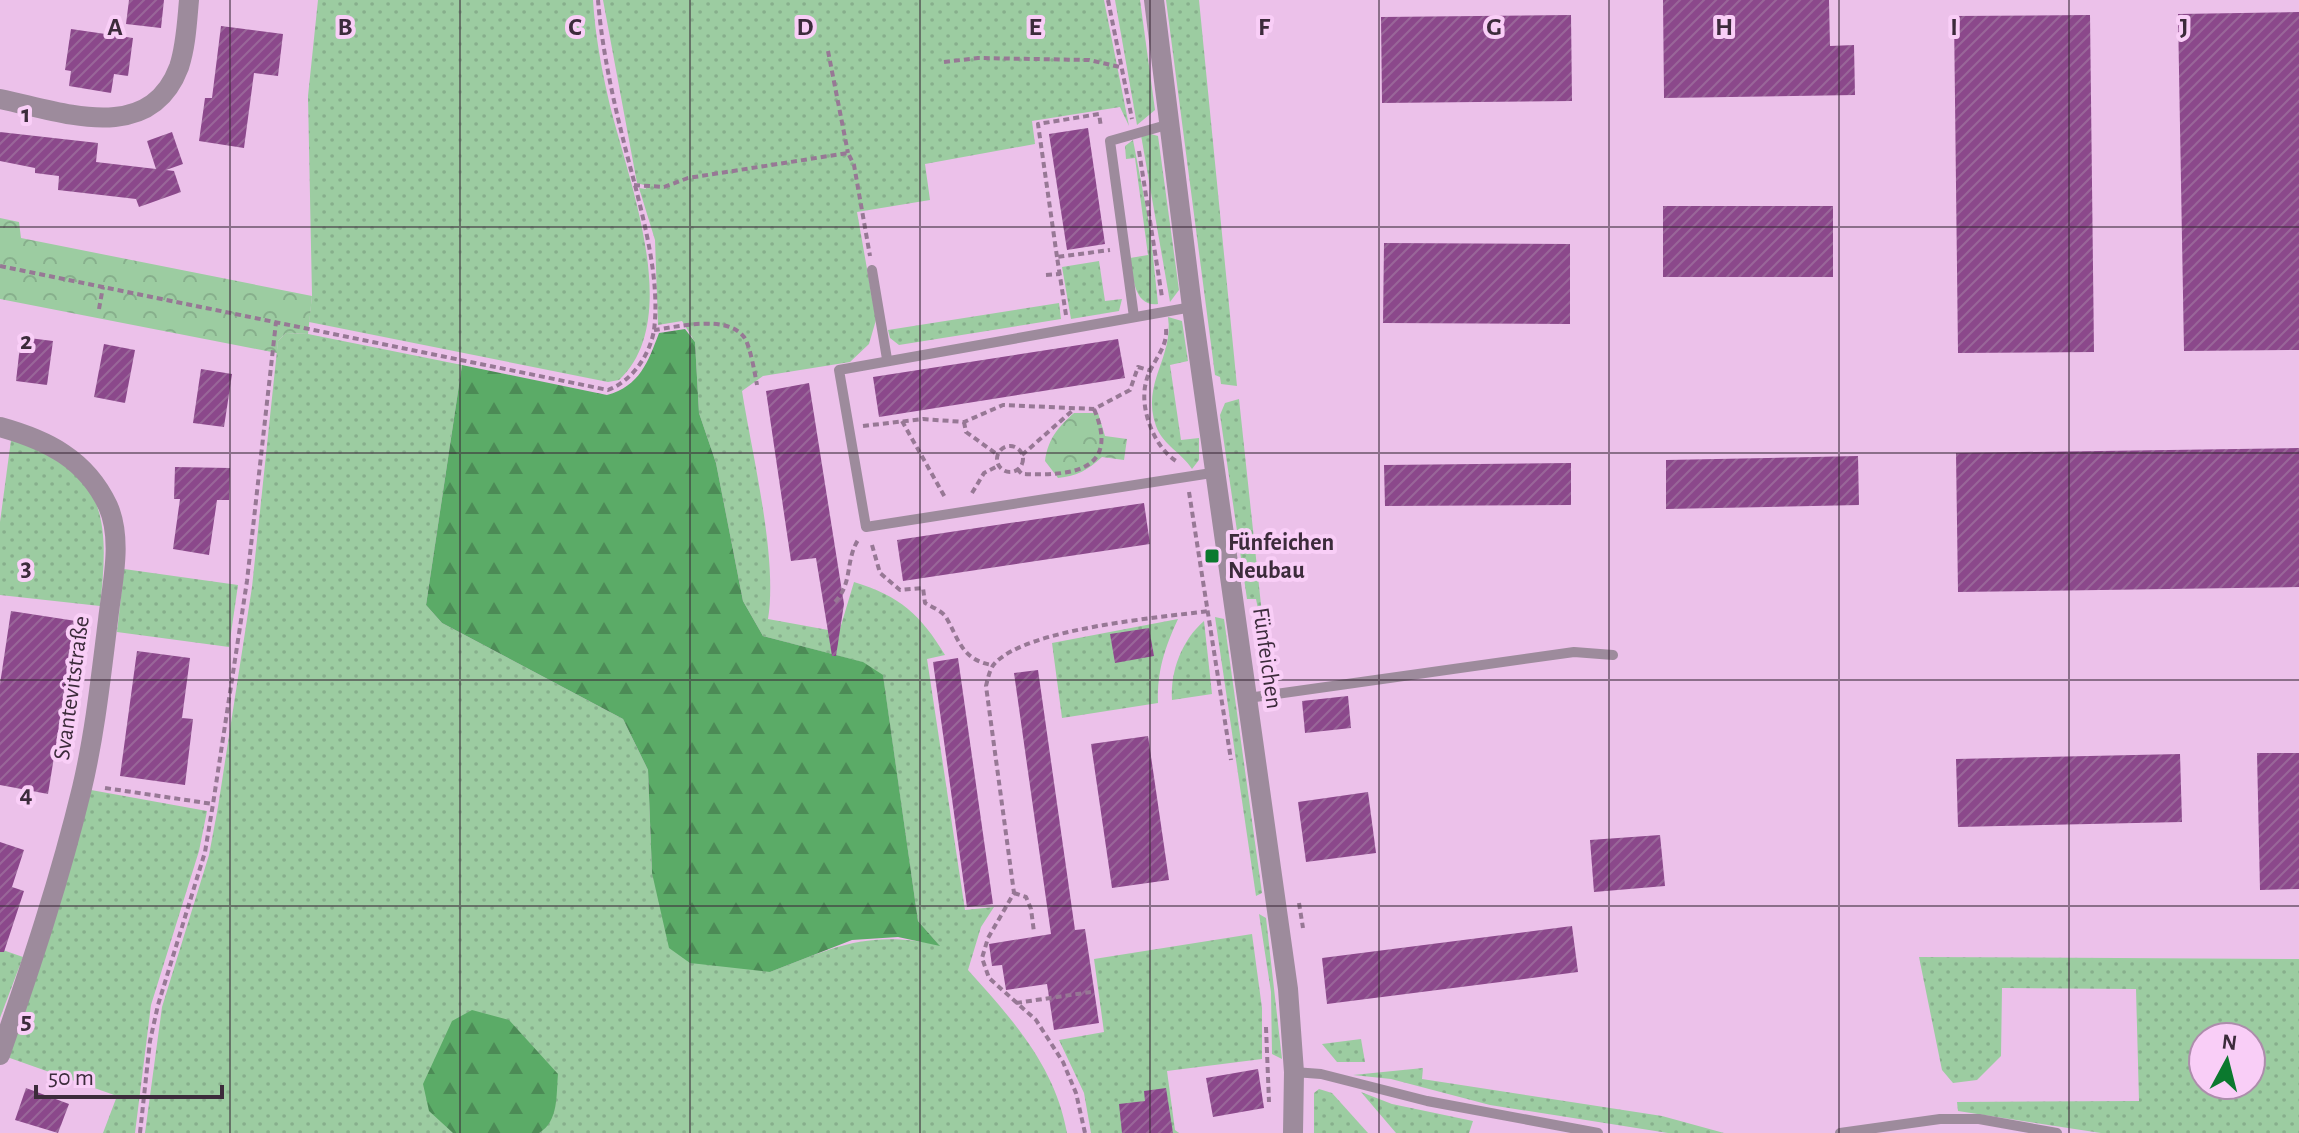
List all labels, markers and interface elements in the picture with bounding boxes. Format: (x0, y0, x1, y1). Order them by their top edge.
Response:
text: A (107, 14, 123, 40)
text: B (337, 14, 353, 40)
text: C (568, 14, 582, 40)
text: D (796, 14, 814, 40)
text: E (1028, 14, 1042, 40)
text: F (1258, 14, 1271, 40)
text: G (1486, 14, 1502, 40)
text: H (1715, 14, 1733, 40)
text: I (1950, 14, 1958, 40)
text: J (2180, 14, 2188, 40)
text: 1 (21, 101, 31, 127)
text: 2 (20, 328, 32, 354)
place label: Fünfeichen Neubau (1228, 531, 1334, 583)
marker: Fünfeichen Neubau (1203, 547, 1221, 565)
text: 3 (20, 555, 32, 581)
street label: Fünfeichen (1248, 606, 1286, 710)
street label: Svantevitstraße (50, 615, 94, 762)
text: 4 (19, 781, 33, 807)
text: 5 (20, 1008, 32, 1034)
north arrow (2187, 1021, 2267, 1101)
text: N (2220, 1030, 2238, 1054)
scale bar (36, 1049, 222, 1099)
text: 50 m (48, 1066, 94, 1090)

